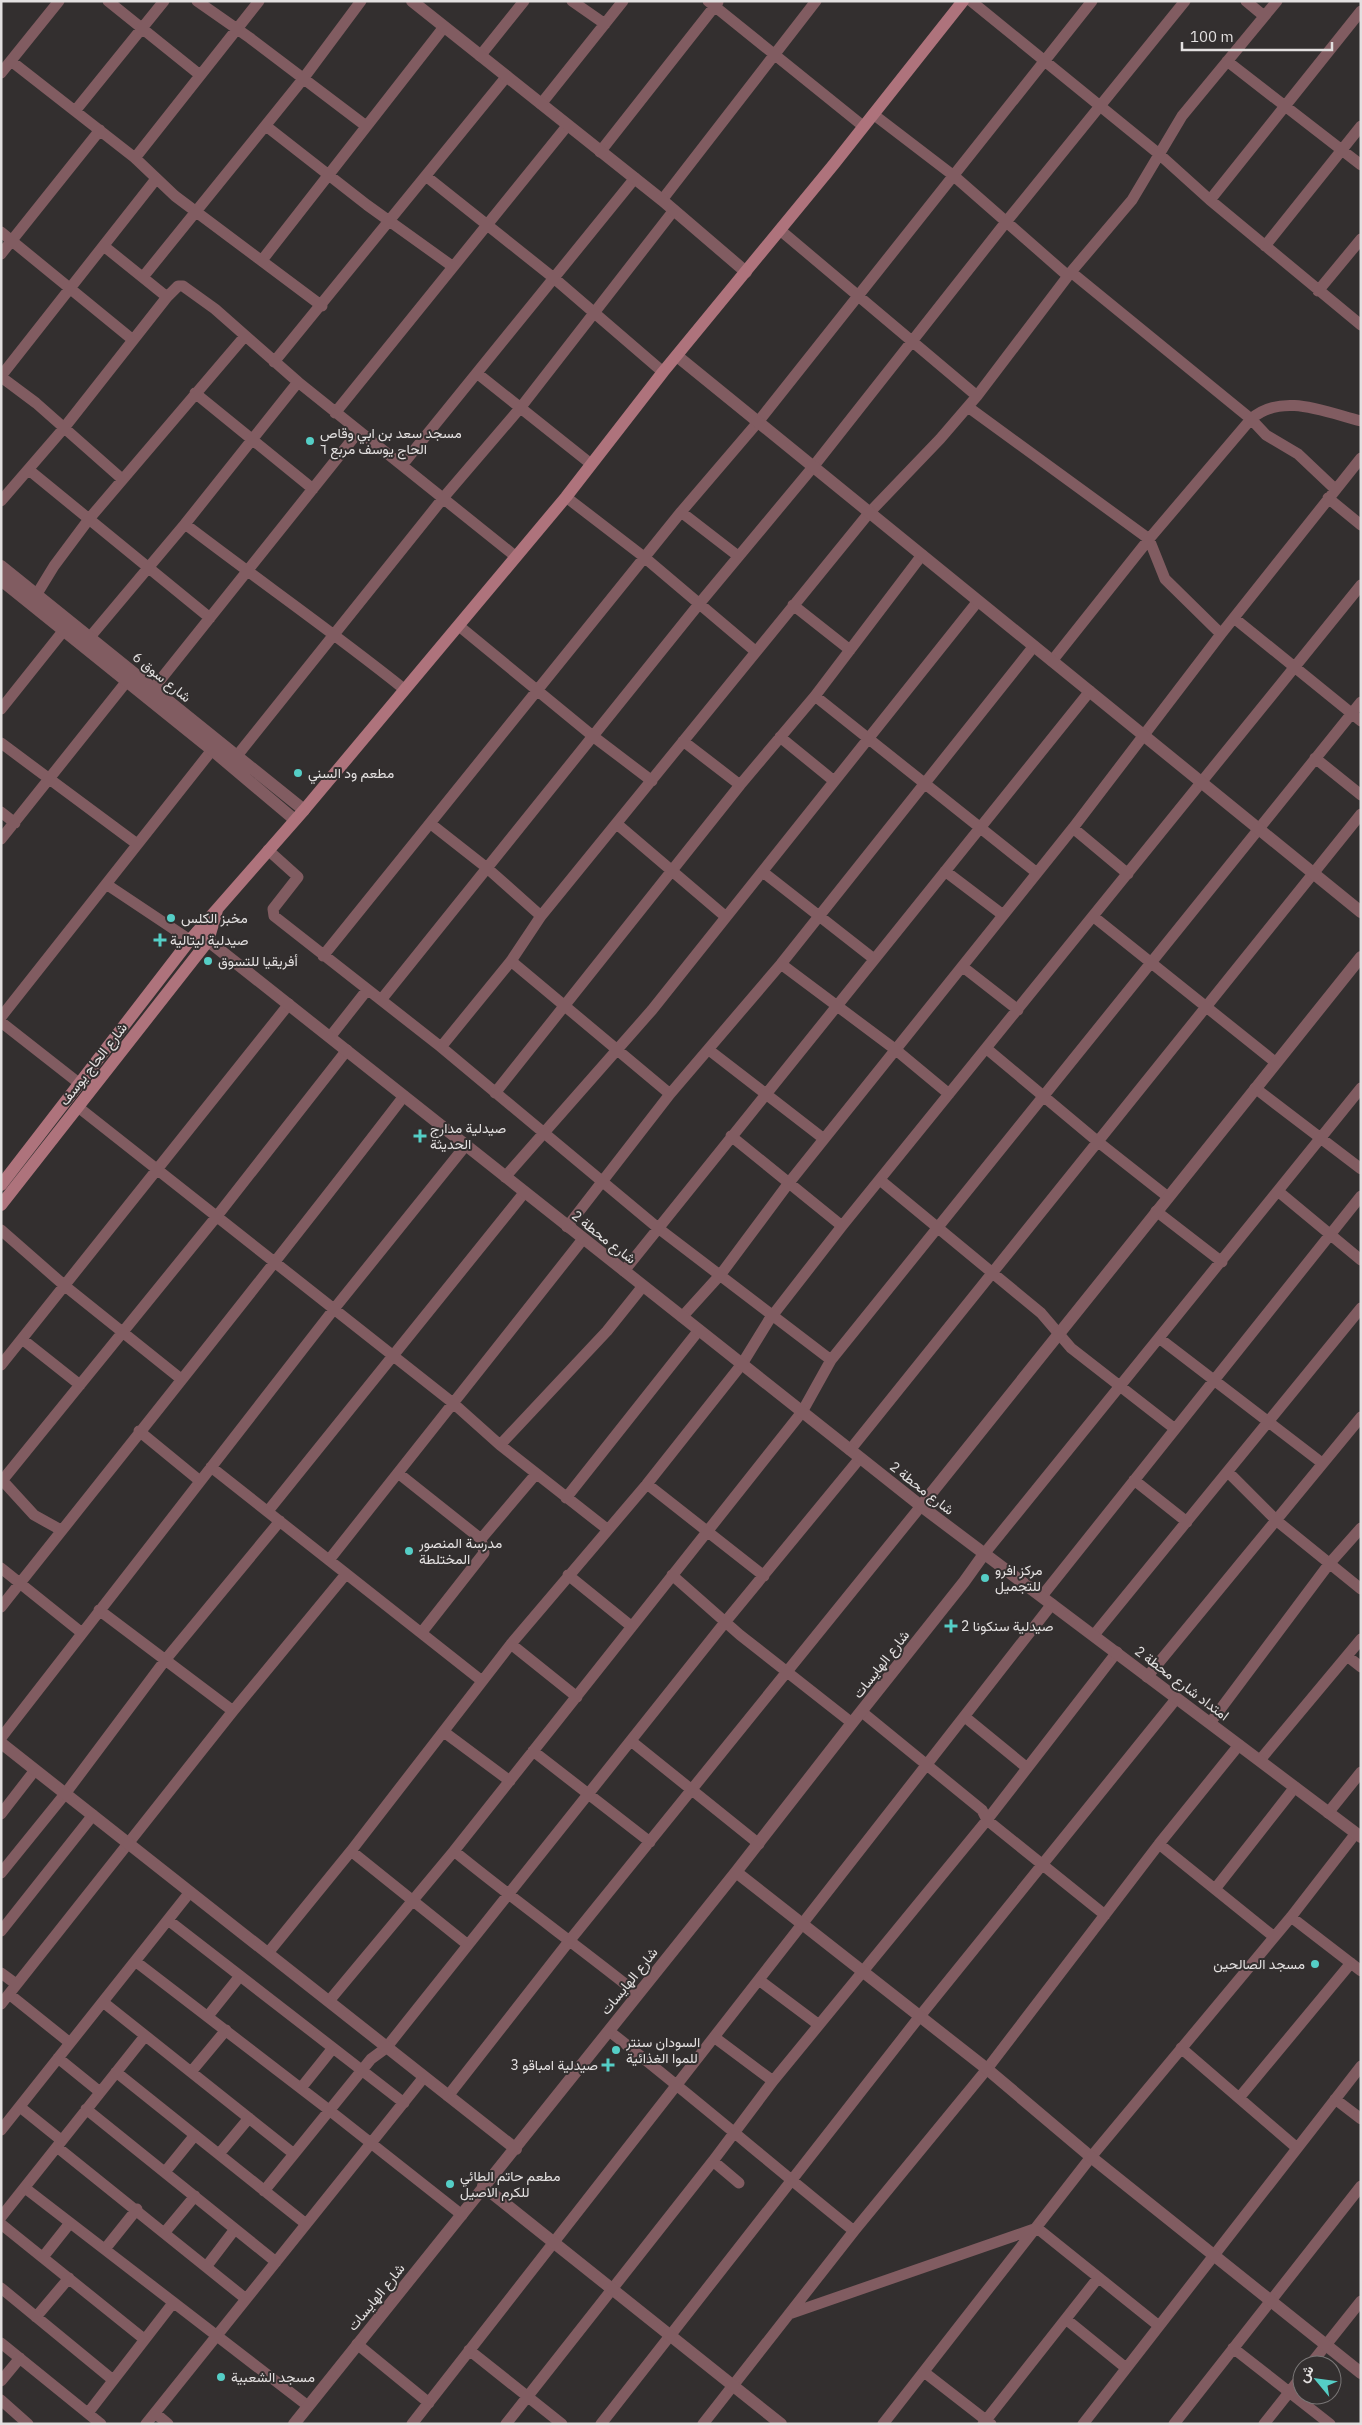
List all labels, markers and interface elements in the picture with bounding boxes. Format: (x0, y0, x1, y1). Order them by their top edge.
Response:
scale bar (1182, 20, 1332, 52)
text: 100 m (1190, 27, 1234, 46)
place label: مسجد سعد بن ابي وقاص الحاج يوسف مربع ٦ (320, 424, 462, 460)
marker: مسجد سعد بن ابي وقاص الحاج يوسف مربع ٦ (304, 435, 316, 447)
street label: شارع سوق 6 (128, 648, 195, 708)
place label: مطعم ود السني (308, 764, 394, 785)
marker: مطعم ود السني (292, 767, 304, 779)
place label: مخبز الكلس (181, 909, 248, 927)
marker: مخبز الكلس (165, 912, 177, 924)
place label: صيدلية ليتالية (170, 931, 249, 949)
marker: صيدلية ليتالية (154, 934, 166, 946)
place label: أفريقيا للتسوق (218, 952, 298, 970)
marker: أفريقيا للتسوق (202, 955, 214, 967)
street label: شارع الحاج يوسف (55, 1019, 132, 1110)
place label: صيدلية مدارج الحديثة (430, 1119, 507, 1153)
marker: صيدلية مدارج الحديثة (414, 1130, 426, 1142)
street label: شارع محطة 2 (567, 1206, 640, 1269)
street label: شارع محطة 2 (885, 1457, 958, 1520)
place label: مدرسة المنصور المختلطة (418, 1534, 502, 1568)
marker: مدرسة المنصور المختلطة (403, 1545, 415, 1557)
place label: مركز افرو للتجميل (995, 1561, 1043, 1595)
marker: مركز افرو للتجميل (979, 1572, 991, 1584)
place label: صيدلية سنكونا 2 (961, 1617, 1054, 1635)
marker: صيدلية سنكونا 2 (945, 1620, 957, 1632)
street label: شارع الهايسات (849, 1626, 915, 1703)
street label: امتداد شارع محطة 2 (1130, 1642, 1233, 1726)
street label: شارع الهايسات (596, 1944, 663, 2020)
place label: مسجد الصالحين (1213, 1955, 1305, 1973)
marker: مسجد الصالحين (1309, 1958, 1321, 1970)
place label: السودان سنتر للموا الغذائية (625, 2033, 700, 2067)
marker: السودان سنتر للموا الغذائية (610, 2044, 622, 2056)
place label: صيدلية امباقو 3 (511, 2056, 598, 2074)
marker: صيدلية امباقو 3 (602, 2059, 614, 2071)
place label: مطعم حاتم الطائي للكرم الاصيل (460, 2167, 560, 2201)
marker: مطعم حاتم الطائي للكرم الاصيل (444, 2178, 456, 2190)
street label: شارع الهايسات (343, 2260, 410, 2336)
north arrow (1292, 2355, 1342, 2405)
text: ش (1294, 2362, 1318, 2385)
place label: مسجد الشعبية (231, 2368, 315, 2386)
marker: مسجد الشعبية (215, 2371, 227, 2383)

